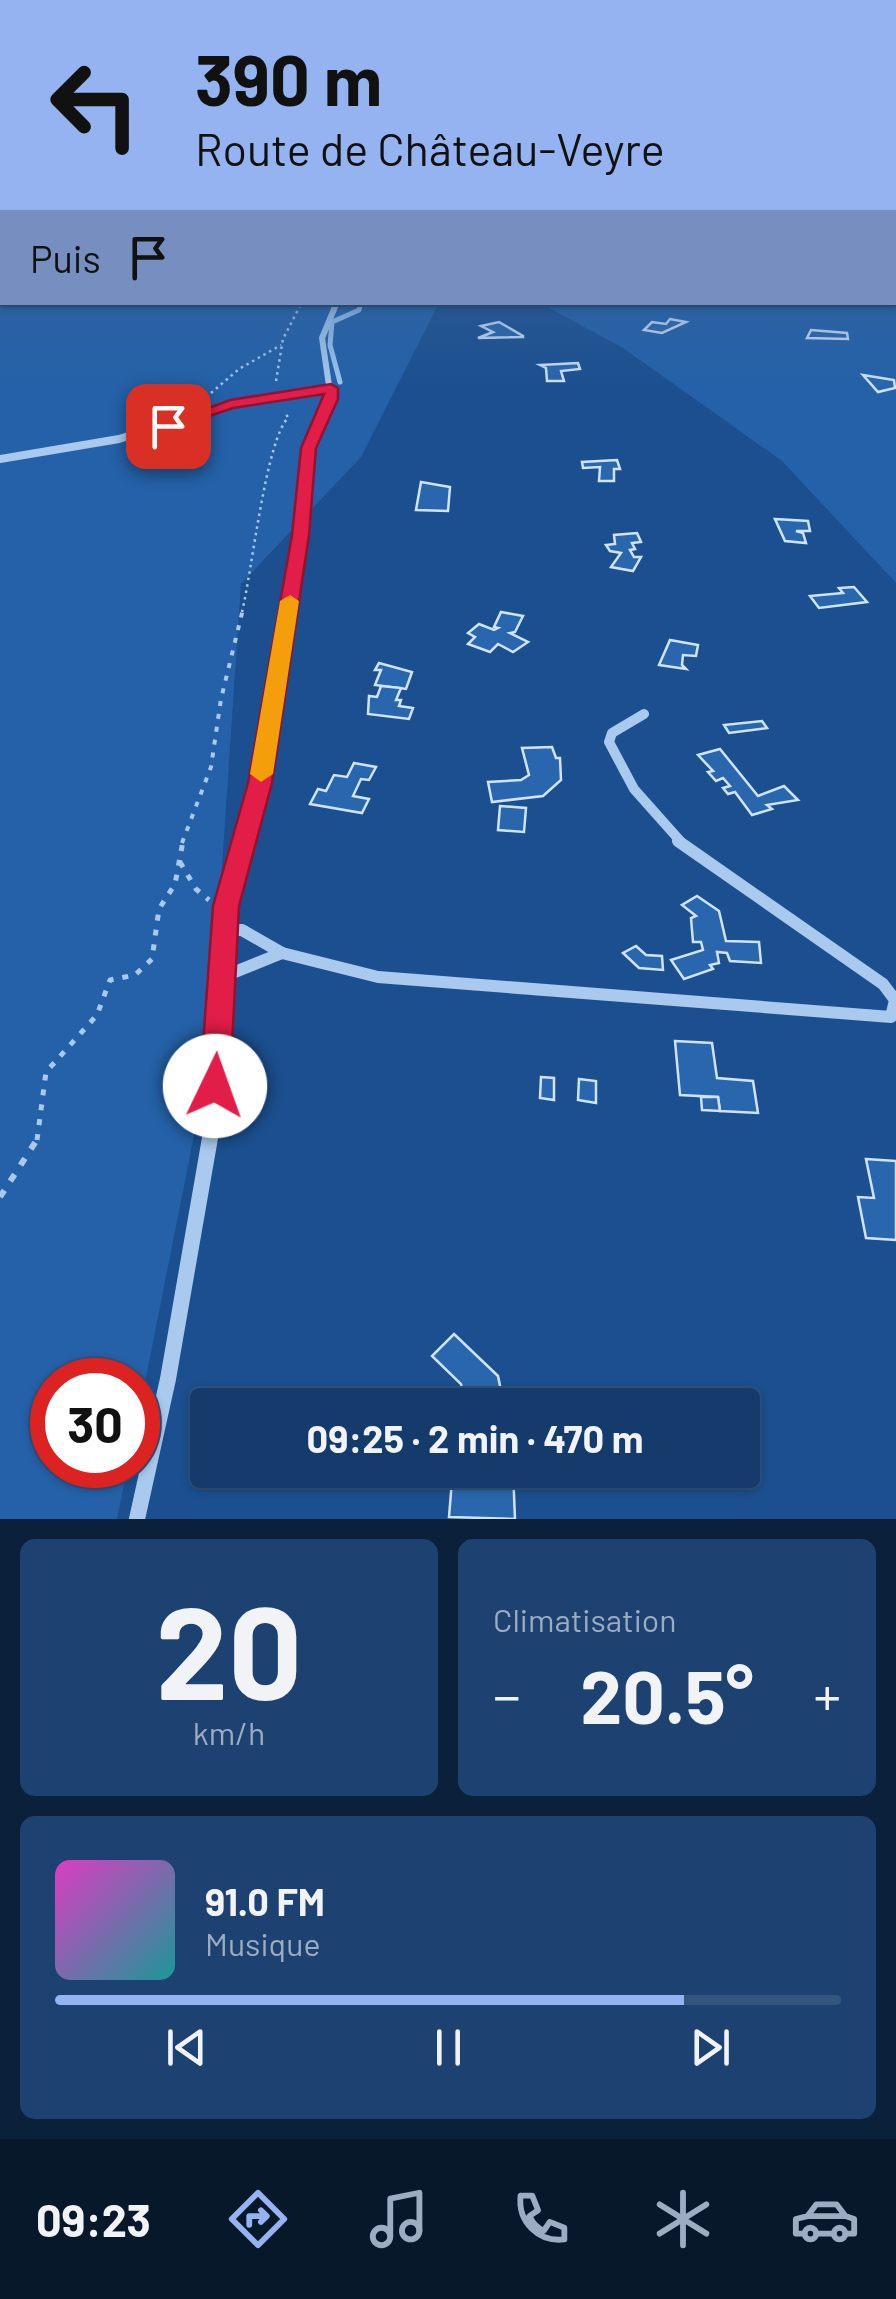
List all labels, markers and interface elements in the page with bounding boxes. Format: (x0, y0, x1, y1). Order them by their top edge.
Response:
text: 390 m (195, 36, 382, 120)
icon: left (30, 40, 160, 170)
text: Route de Château-Veyre (195, 121, 665, 175)
icon: arrive (121, 230, 176, 285)
text: Puis (30, 235, 101, 281)
pin (126, 384, 211, 469)
icon: arrive (141, 399, 196, 454)
position arrow (163, 1034, 267, 1138)
speed limit sign: 30 (30, 1358, 160, 1488)
text: 09:25 · 2 min · 470 m (307, 1415, 643, 1461)
text: 20 (156, 1570, 302, 1726)
text: Climatisation (493, 1600, 677, 1638)
text: 20.5° (580, 1649, 754, 1739)
text: − (493, 1661, 521, 1727)
text: + (813, 1661, 841, 1727)
text: km/h (193, 1713, 265, 1751)
text: 91.0 FM (205, 1878, 325, 1924)
text: Musique (205, 1924, 320, 1962)
icon: previous (159, 2020, 214, 2075)
icon: pause (421, 2020, 476, 2075)
icon: next (683, 2020, 738, 2075)
icon: directions (223, 2184, 293, 2254)
icon: music (364, 2184, 434, 2254)
icon: phone (506, 2184, 576, 2254)
icon: climate (648, 2184, 718, 2254)
icon: car (790, 2184, 860, 2254)
text: 09:23 (36, 2192, 151, 2246)

